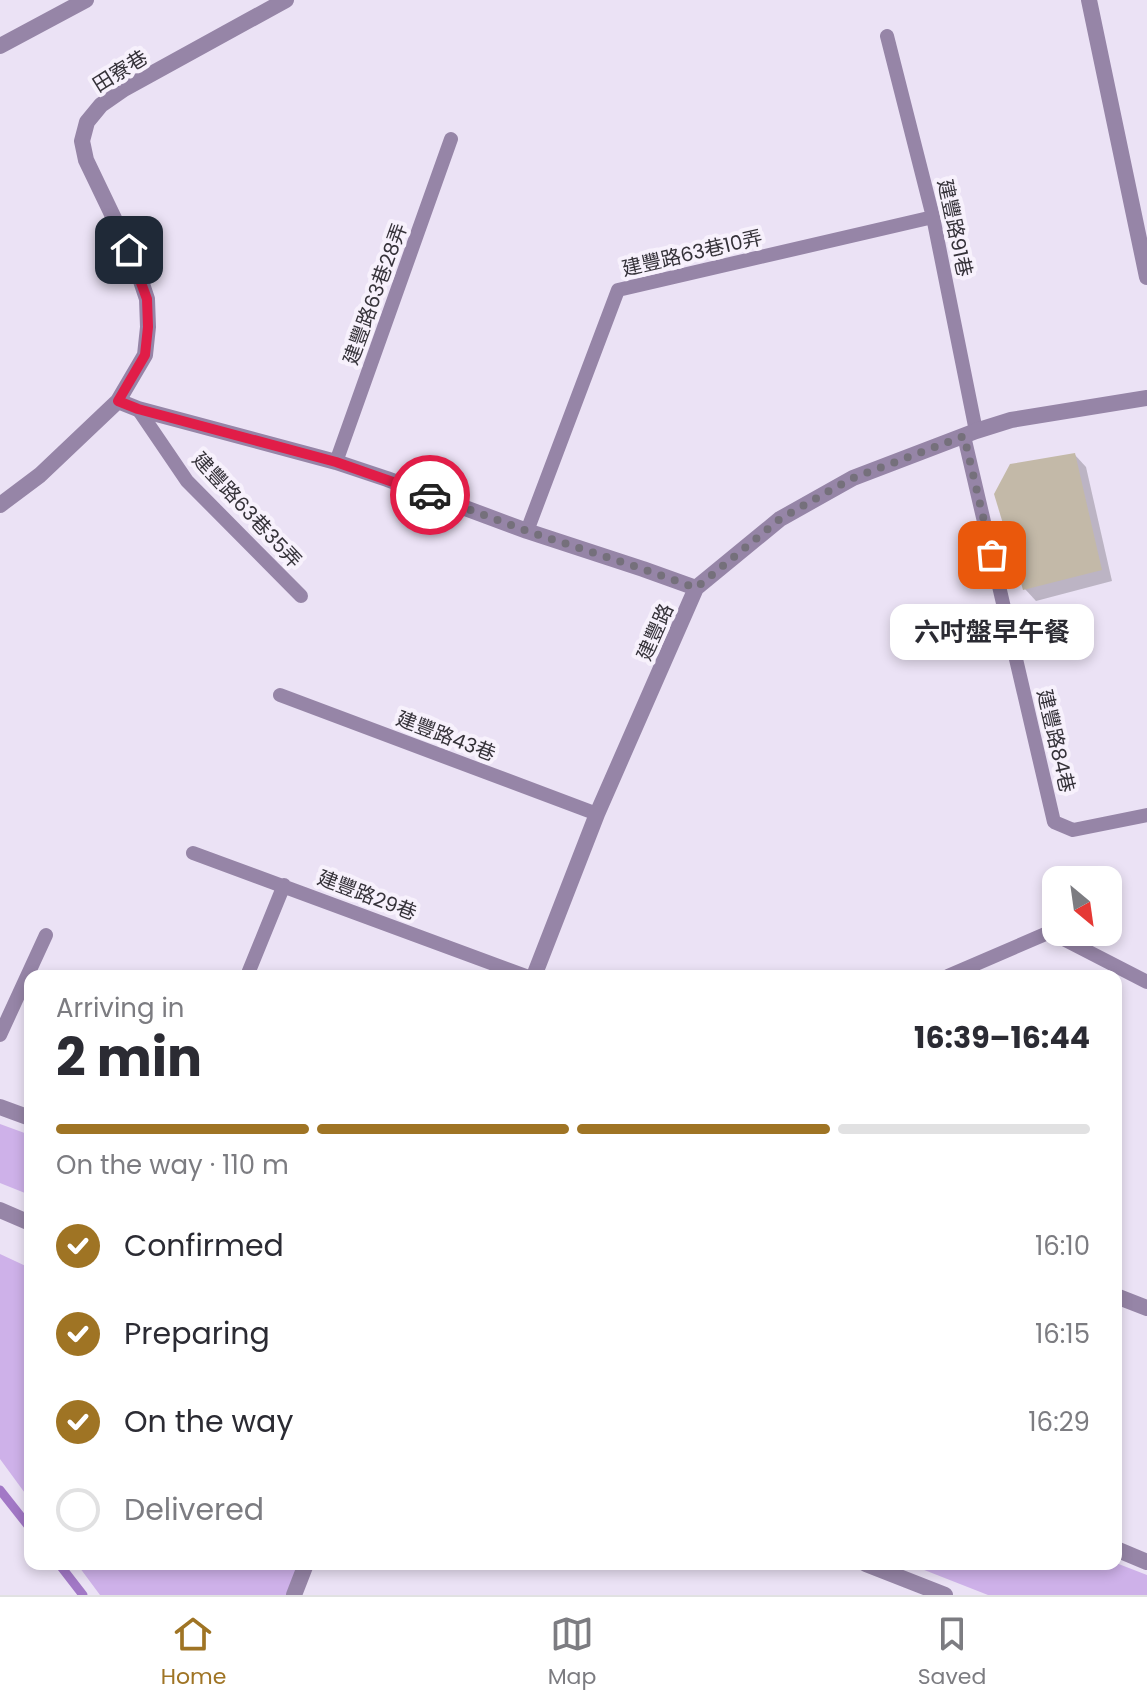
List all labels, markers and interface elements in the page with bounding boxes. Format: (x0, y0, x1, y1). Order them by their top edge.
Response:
street label: 田寮巷 (87, 43, 153, 99)
street label: 建豐路91巷 (931, 177, 979, 279)
pin (95, 216, 163, 284)
street label: 建豐路63巷28弄 (336, 219, 414, 369)
street label: 建豐路63巷10弄 (619, 223, 765, 283)
icon: home (107, 228, 151, 272)
street label: 建豐路63巷35弄 (186, 446, 308, 574)
courier (390, 455, 470, 535)
icon: car (408, 473, 452, 517)
pin (958, 521, 1026, 589)
icon: bag (970, 533, 1014, 577)
street label: 建豐路 (630, 599, 680, 665)
callout: 六吋盤早午餐 (890, 603, 1094, 659)
text: 六吋盤早午餐 (914, 614, 1070, 650)
street label: 建豐路84巷 (1031, 687, 1081, 795)
street label: 建豐路43巷 (392, 704, 500, 768)
street label: 建豐路29巷 (313, 863, 421, 927)
north arrow (1042, 866, 1122, 946)
map controls (1042, 866, 1122, 946)
text: Arriving in (56, 990, 185, 1026)
text: 16:39–16:44 (914, 1016, 1090, 1059)
text: 2 min (56, 1021, 202, 1094)
text: On the way · 110 m (56, 1147, 289, 1183)
icon: check (56, 1224, 100, 1268)
text: Confirmed (124, 1224, 284, 1267)
text: 16:10 (1035, 1228, 1090, 1264)
icon: check (56, 1312, 100, 1356)
text: Preparing (124, 1312, 270, 1355)
text: 16:15 (1035, 1316, 1090, 1352)
icon: check (56, 1400, 100, 1444)
text: On the way (124, 1400, 293, 1443)
text: 16:29 (1028, 1404, 1090, 1440)
text: Delivered (124, 1488, 264, 1531)
tab: Home (161, 1612, 226, 1693)
tab: Map (548, 1612, 596, 1693)
tab: Saved (918, 1612, 986, 1693)

